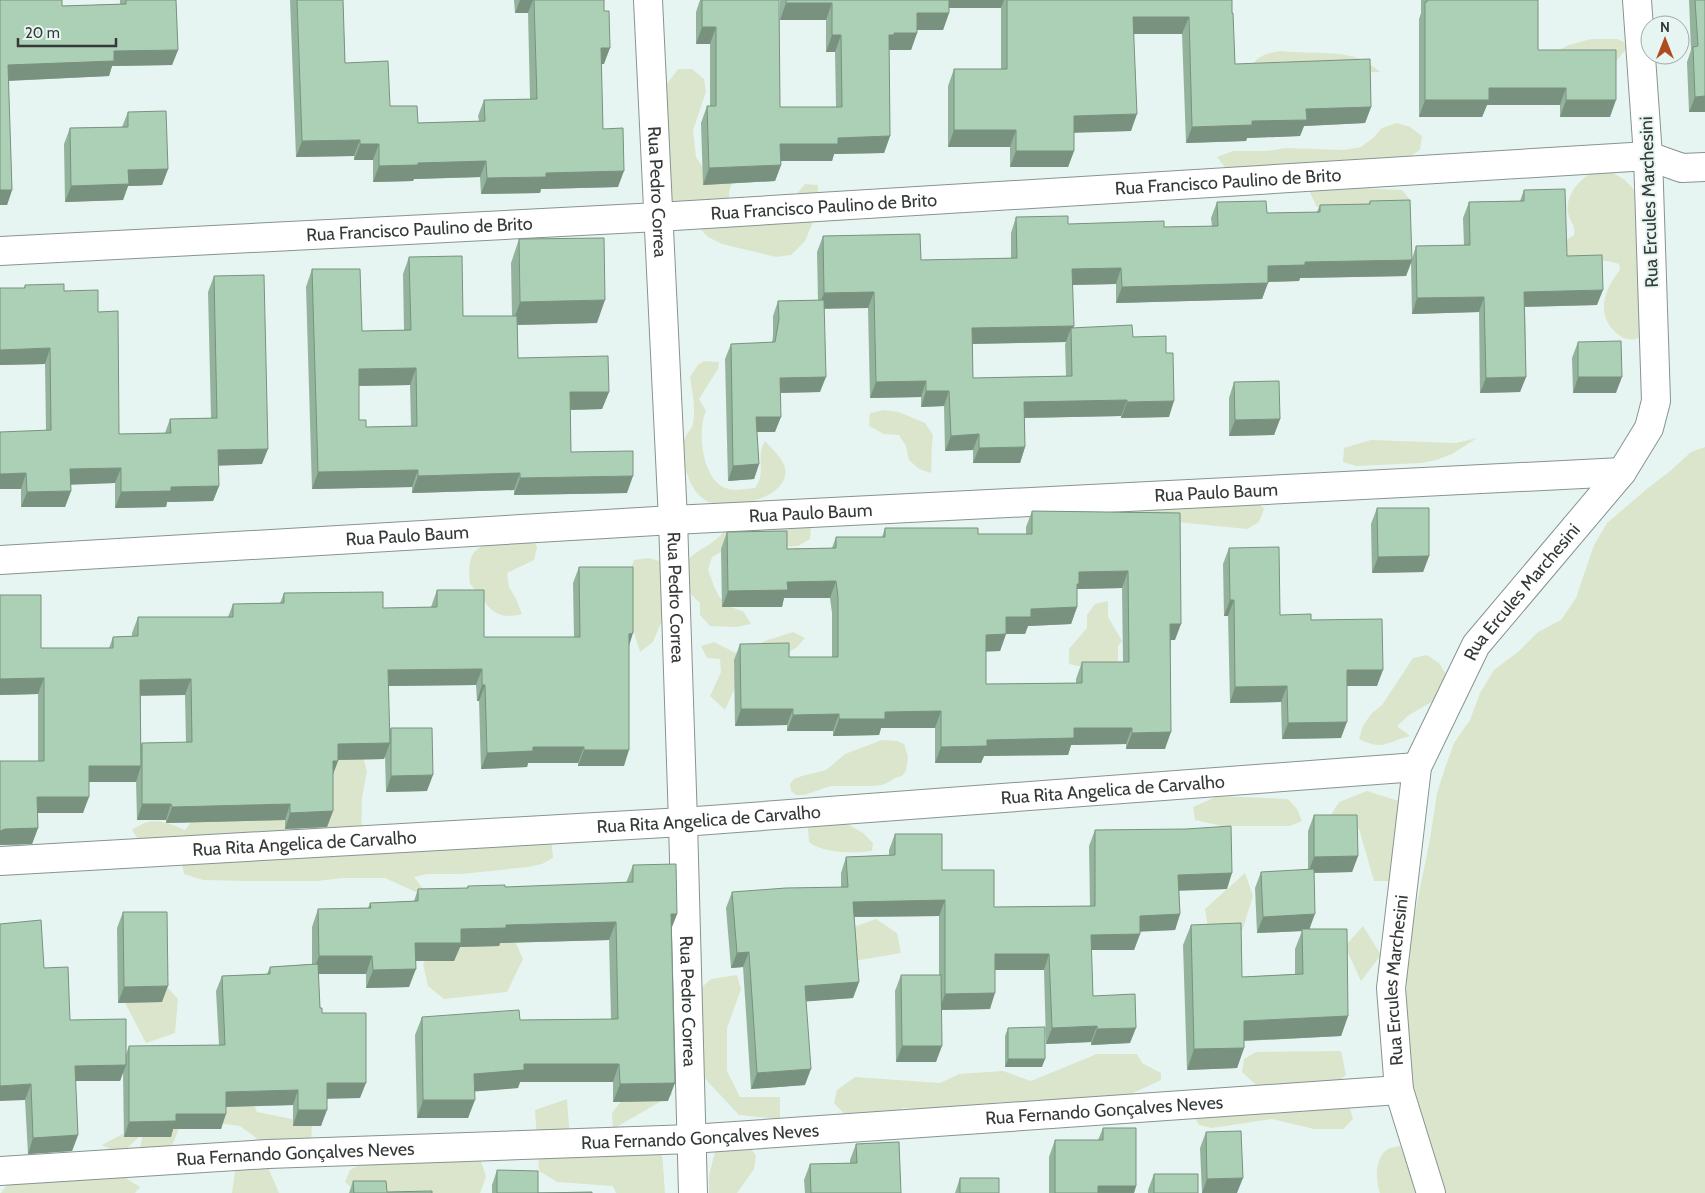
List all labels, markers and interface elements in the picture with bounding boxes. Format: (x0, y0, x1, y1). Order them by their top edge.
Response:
scale bar (18, 15, 115, 47)
north arrow (1640, 15, 1690, 65)
text: N (1660, 18, 1670, 36)
text: 20 m (25, 24, 60, 42)
street label: Rua Ercules Marchesini (1635, 116, 1663, 288)
street label: Rua Pedro Correa (643, 126, 671, 258)
street label: Rua Francisco Paulino de Brito (1114, 164, 1342, 200)
street label: Rua Francisco Paulino de Brito (710, 189, 938, 225)
street label: Rua Francisco Paulino de Brito (306, 212, 533, 246)
street label: Rua Paulo Baum (1154, 478, 1278, 507)
street label: Rua Paulo Baum (748, 499, 873, 527)
street label: Rua Ercules Marchesini (1459, 519, 1585, 664)
street label: Rua Paulo Baum (345, 521, 470, 550)
street label: Rua Pedro Correa (662, 531, 689, 664)
street label: Rua Rita Angelica de Carvalho (1000, 770, 1226, 809)
street label: Rua Rita Angelica de Carvalho (596, 801, 822, 838)
street label: Rua Rita Angelica de Carvalho (192, 826, 417, 861)
street label: Rua Ercules Marchesini (1380, 894, 1413, 1067)
street label: Rua Pedro Correa (675, 935, 701, 1067)
street label: Rua Fernando Gonçalves Neves (985, 1091, 1224, 1130)
street label: Rua Fernando Gonçalves Neves (581, 1119, 820, 1154)
street label: Rua Fernando Gonçalves Neves (176, 1138, 415, 1171)

